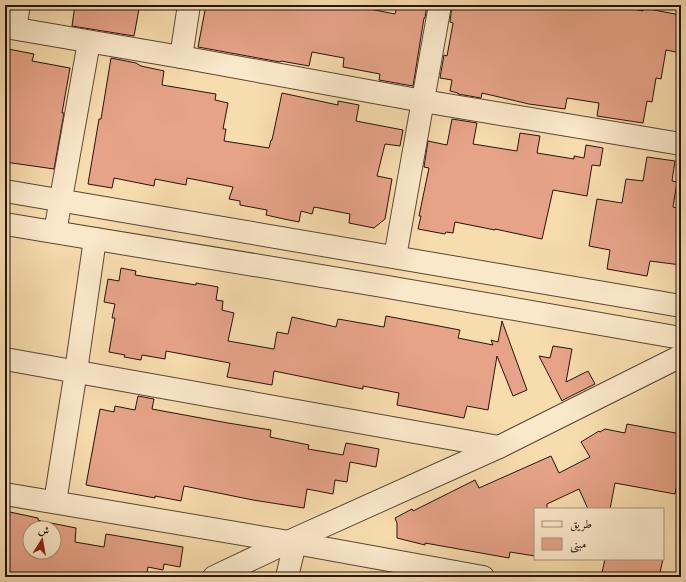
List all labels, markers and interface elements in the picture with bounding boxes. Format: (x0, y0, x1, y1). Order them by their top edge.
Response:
legend (534, 508, 664, 560)
text: طريق (570, 519, 592, 532)
north arrow (22, 520, 62, 560)
text: ش (37, 525, 50, 538)
text: مبنى (570, 539, 586, 553)

